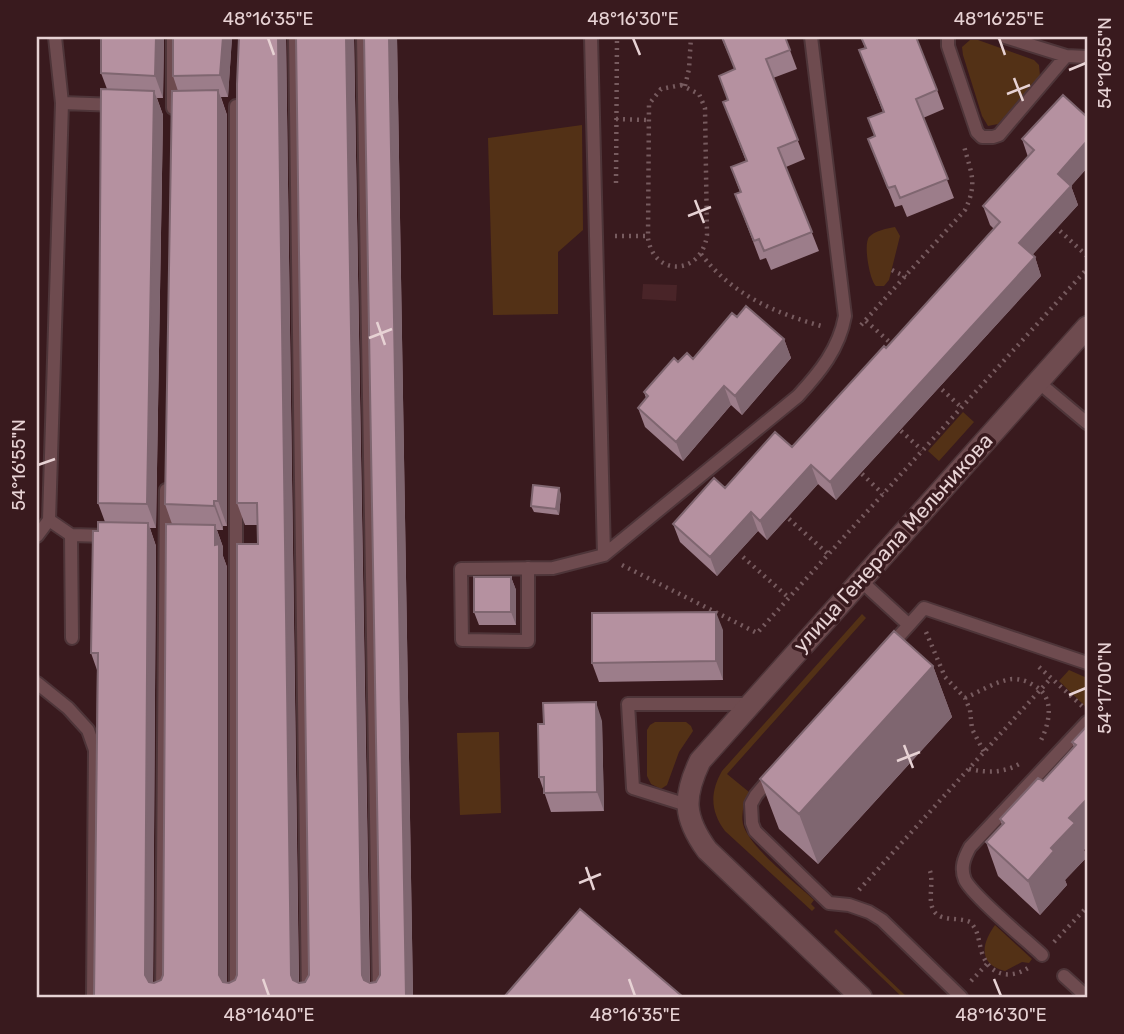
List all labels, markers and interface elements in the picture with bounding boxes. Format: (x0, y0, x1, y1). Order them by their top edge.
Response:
text: 48°16'35"E (223, 8, 313, 30)
text: 48°16'30"E (587, 8, 679, 30)
text: 48°16'25"E (954, 8, 1044, 30)
text: 54°16'55"N (1094, 17, 1116, 109)
text: 54°16'55"N (8, 419, 30, 511)
street label: улица Генерала Мельникова (788, 428, 998, 657)
text: 54°17'00"N (1094, 642, 1116, 734)
text: 48°16'40"E (224, 1004, 314, 1026)
text: 48°16'35"E (590, 1004, 680, 1026)
text: 48°16'30"E (955, 1004, 1047, 1026)

